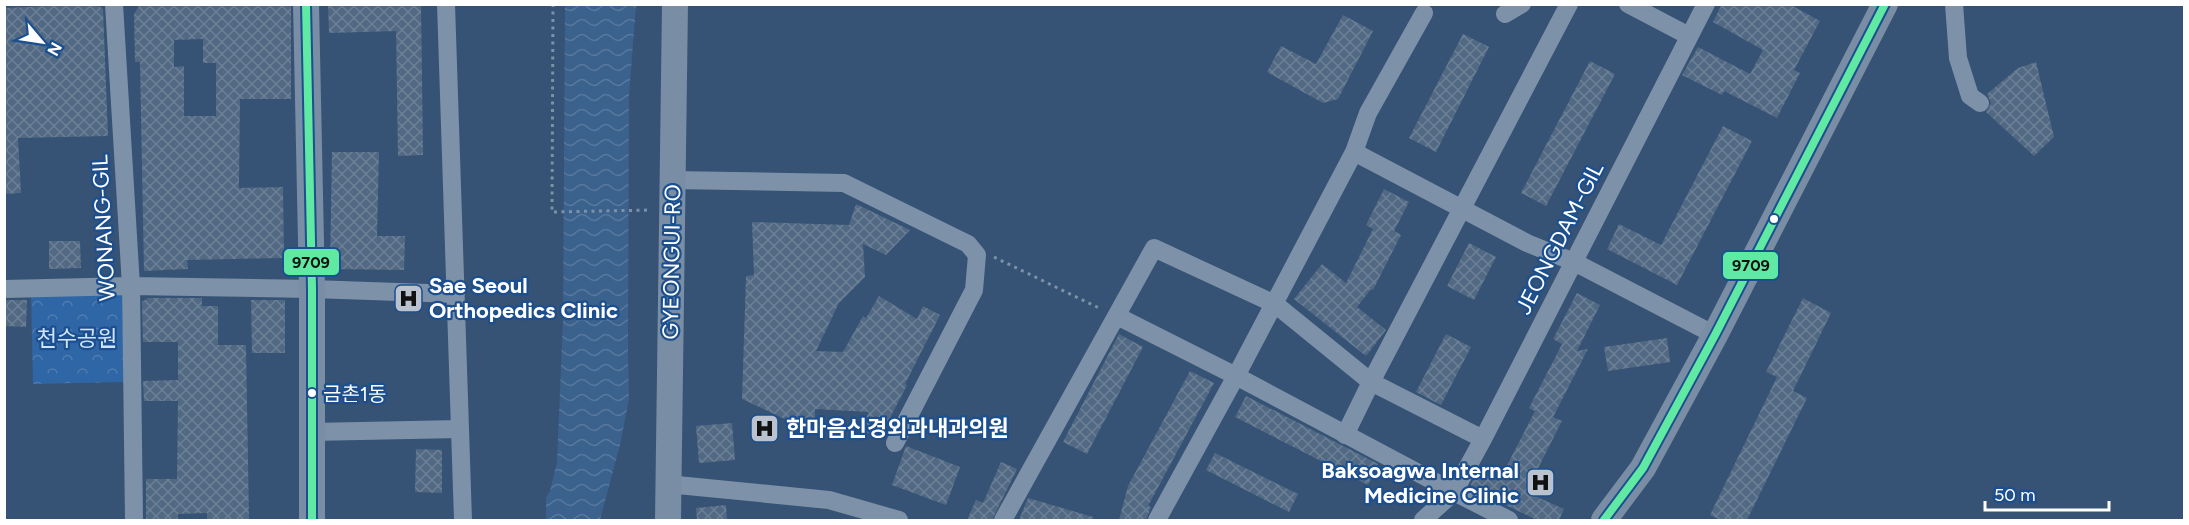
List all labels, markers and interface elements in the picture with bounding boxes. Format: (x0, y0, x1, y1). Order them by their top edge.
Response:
north arrow (12, 12, 72, 72)
text: N (43, 39, 66, 59)
street label: WONANG-GIL (86, 153, 121, 302)
street label: JEONGDAM-GIL (1510, 157, 1610, 319)
street label: GYEONGUI-RO (657, 184, 686, 340)
unlabelled marker (1768, 213, 1780, 225)
line badge: 9709 (283, 248, 340, 276)
line badge: 9709 (1722, 251, 1779, 280)
text: 9709 (292, 253, 330, 272)
text: 9709 (1732, 256, 1770, 275)
place label: Sae Seoul Orthopedics Clinic (429, 272, 618, 324)
hospital icon: Sae Seoul Orthopedics Clinic (392, 282, 424, 314)
park label: 천수공원 (37, 325, 117, 352)
place label: 금촌1동 (323, 382, 386, 406)
marker: 금촌1동 (306, 387, 318, 399)
hospital icon: 한마음신경외과내과의원 (749, 412, 781, 444)
place label: 한마음신경외과내과의원 (786, 415, 1009, 442)
place label: Baksoagwa Internal Medicine Clinic (1321, 457, 1519, 509)
hospital icon: Baksoagwa Internal Medicine Clinic (1524, 467, 1556, 499)
scale bar (1985, 474, 2110, 512)
text: 50 m (1994, 484, 2036, 506)

